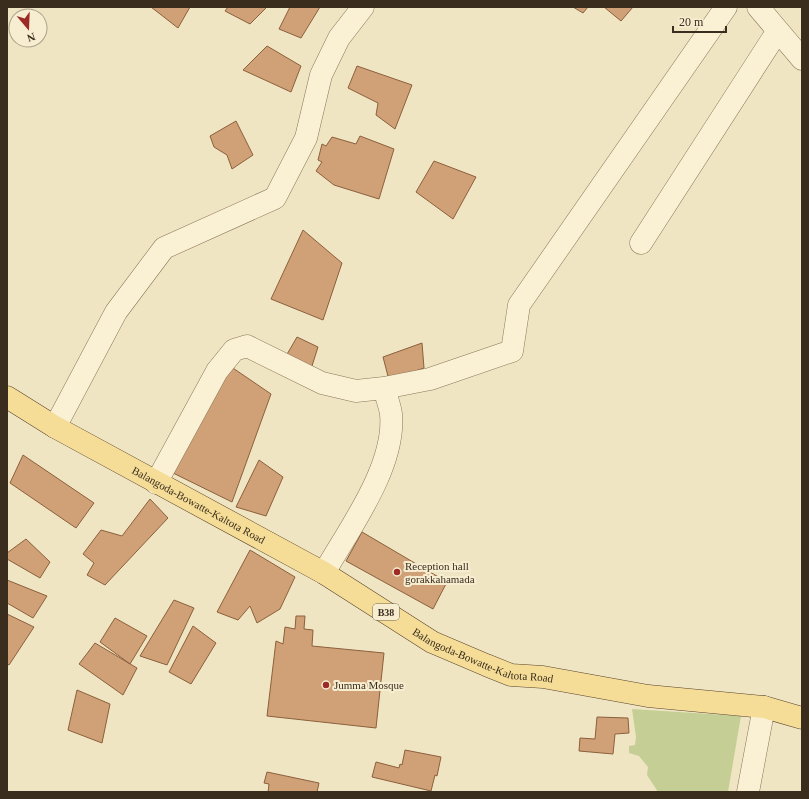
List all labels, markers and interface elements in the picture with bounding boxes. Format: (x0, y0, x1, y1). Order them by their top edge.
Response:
north arrow (8, 8, 48, 48)
scale bar (673, 8, 726, 34)
text: 20 m (679, 15, 704, 29)
text: N (25, 30, 37, 44)
street label: Balangoda-Bowatte-Kaltota Road (130, 464, 268, 546)
place label: Reception hall gorakkahamada (405, 560, 475, 585)
marker: Reception hall gorakkahamada (392, 567, 402, 577)
road number: B38 (373, 604, 399, 620)
street label: Balangoda-Bowatte-Kaltota Road (411, 625, 555, 685)
place label: Jumma Mosque (334, 679, 404, 691)
marker: Jumma Mosque (321, 680, 331, 690)

